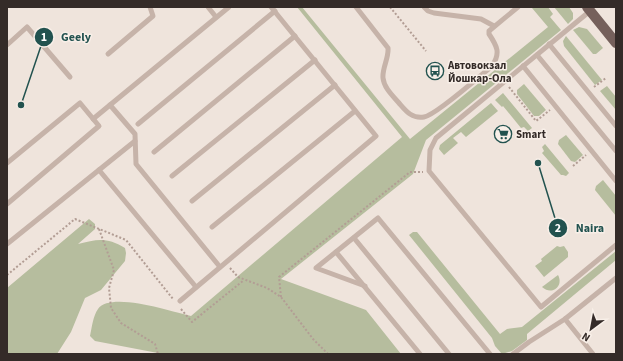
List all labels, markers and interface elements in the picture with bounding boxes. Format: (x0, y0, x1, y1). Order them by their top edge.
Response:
callout: Geely (34, 25, 99, 49)
text: 1 (41, 29, 47, 46)
text: Geely (61, 29, 92, 46)
place label: Автовокзал Йошкар-Ола (447, 58, 512, 86)
bus stop icon: Автовокзал Йошкар-Ола (425, 61, 445, 81)
supermarket icon: Smart (493, 124, 513, 144)
place label: Smart (516, 127, 547, 142)
callout: Naira (548, 216, 612, 240)
text: 2 (555, 220, 561, 237)
text: Naira (576, 220, 604, 237)
north arrow (571, 309, 611, 349)
text: N (579, 329, 593, 345)

